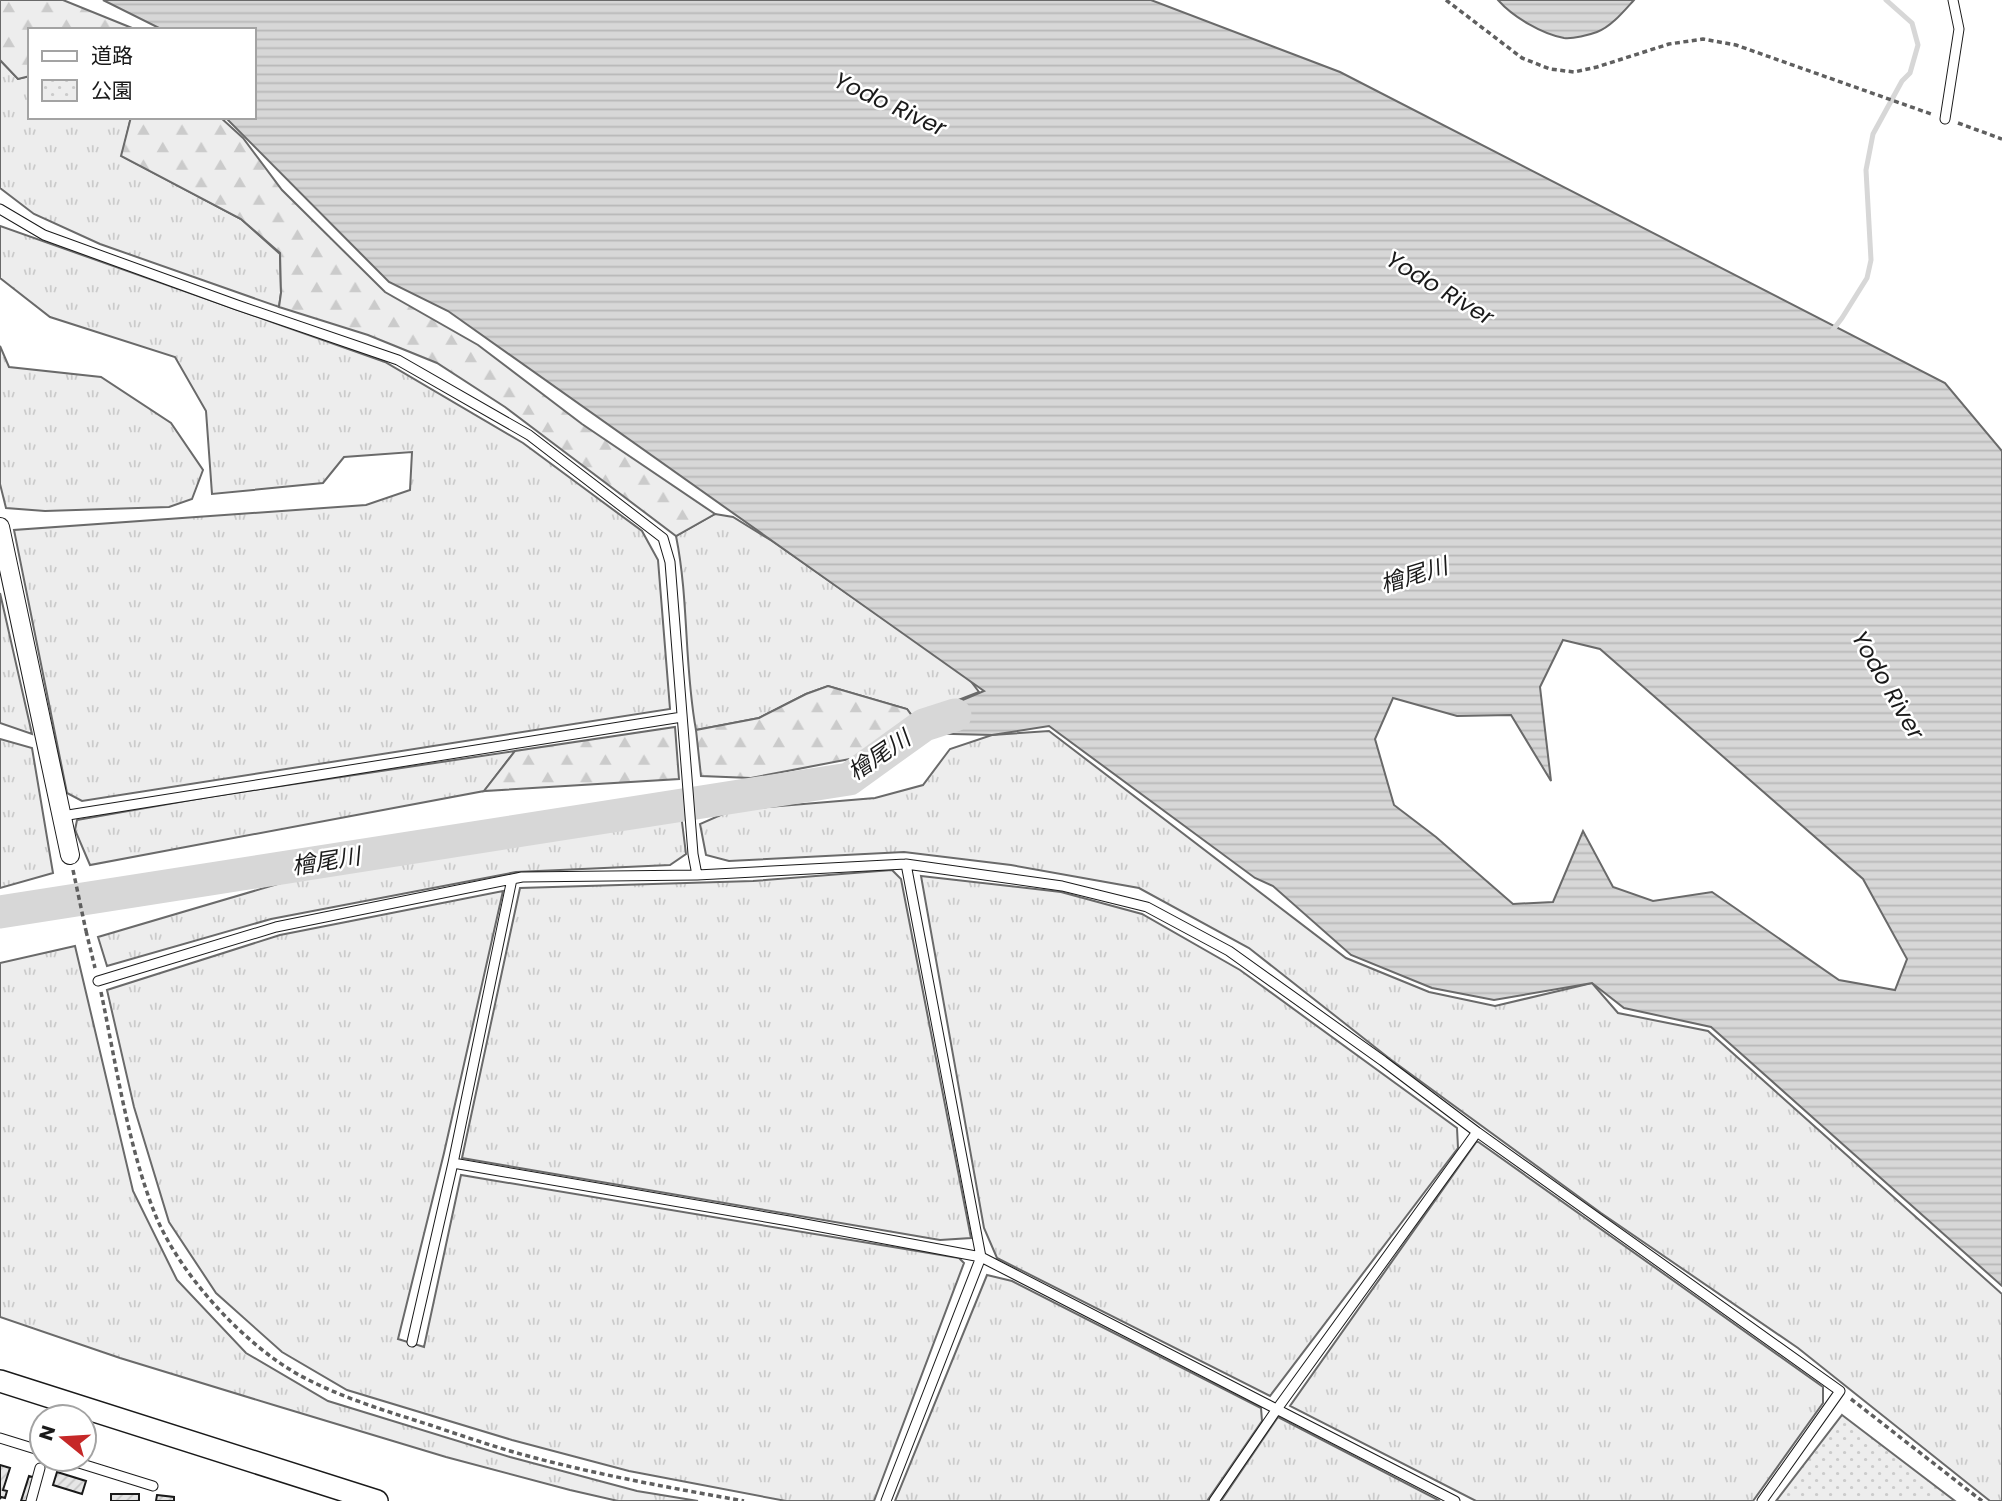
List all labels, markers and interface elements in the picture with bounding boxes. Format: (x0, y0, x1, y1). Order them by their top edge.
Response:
legend (28, 28, 256, 119)
text: 道路 (91, 41, 133, 70)
water label: Yodo River (829, 64, 953, 145)
text: 公園 (91, 76, 133, 105)
water label: Yodo River (1380, 243, 1501, 334)
water label: 檜尾川 (1376, 549, 1455, 600)
water label: Yodo River (1844, 625, 1933, 746)
water label: 檜尾川 (841, 721, 919, 788)
water label: 檜尾川 (289, 839, 366, 882)
north arrow (28, 1403, 98, 1473)
text: N (32, 1422, 62, 1444)

